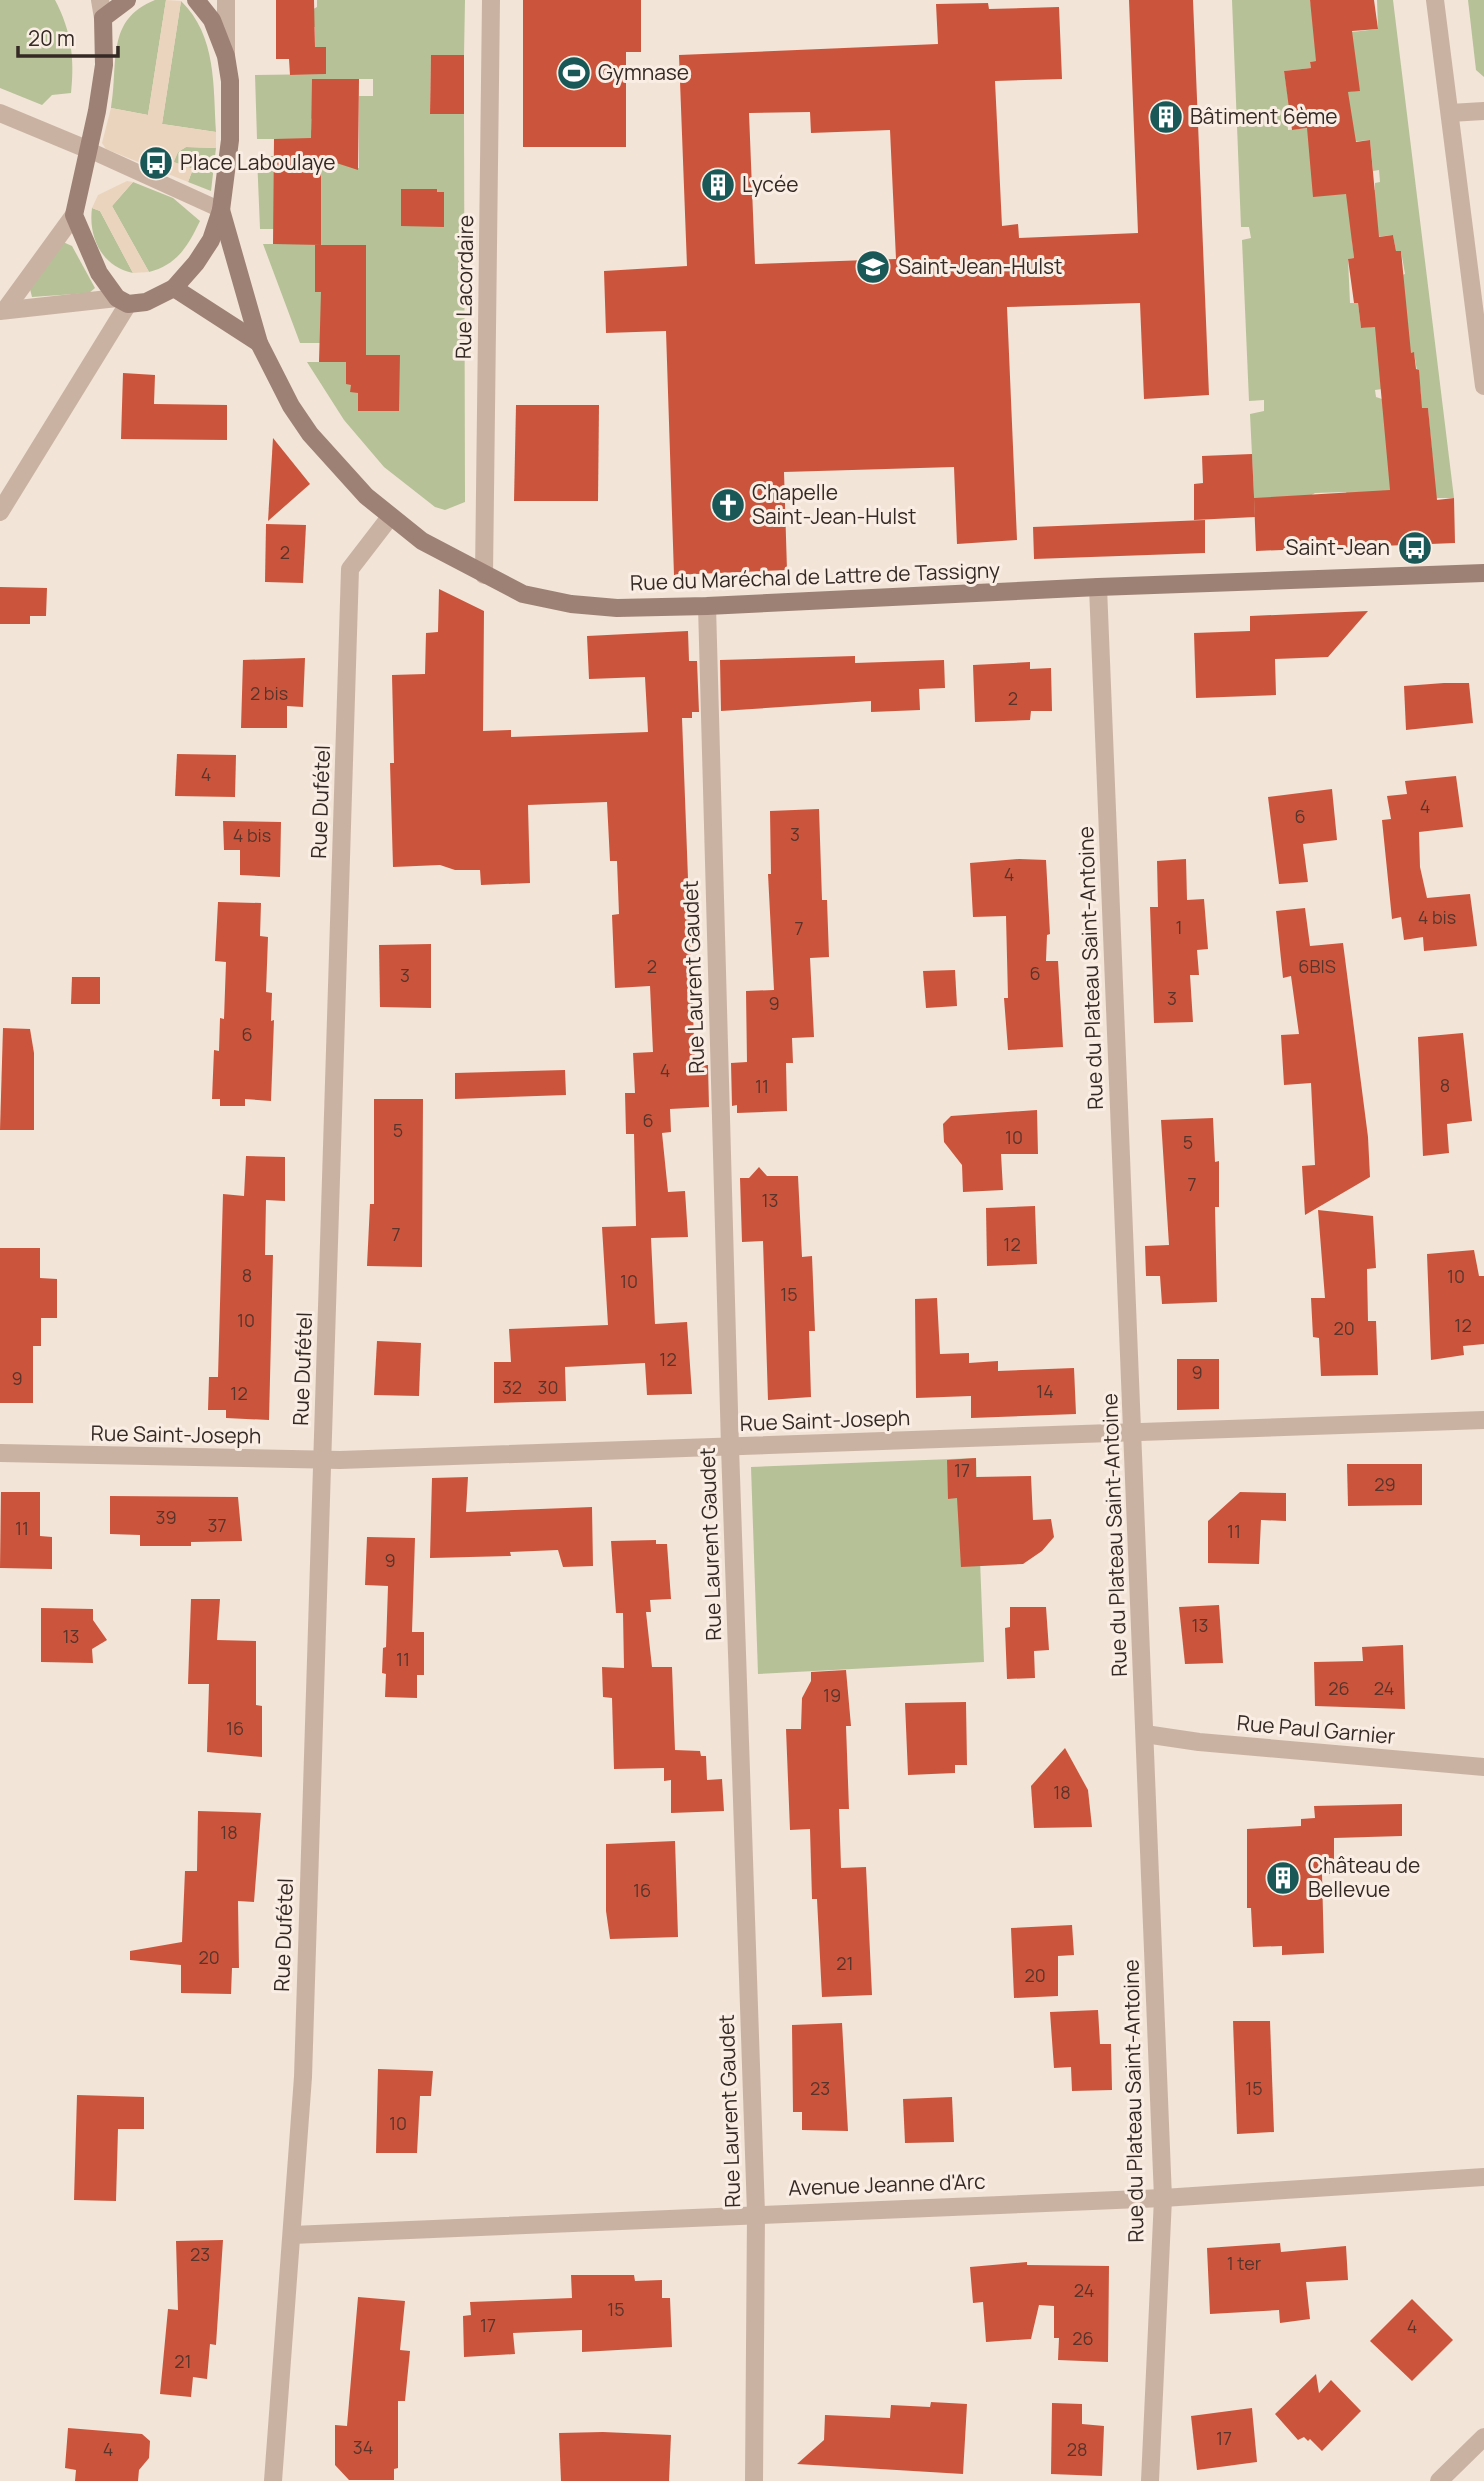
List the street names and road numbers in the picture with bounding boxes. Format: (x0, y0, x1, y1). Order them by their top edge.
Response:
street label: Rue Lacordaire (449, 215, 479, 359)
street label: Rue du Maréchal de Lattre de Tassigny (629, 556, 1000, 596)
street label: Rue Dufétel (304, 745, 336, 859)
street label: Rue du Plateau Saint-Antoine (1071, 826, 1109, 1110)
street label: Rue Laurent Gaudet (676, 880, 710, 1074)
street label: Rue Dufétel (286, 1312, 318, 1426)
street label: Rue du Plateau Saint-Antoine (1095, 1393, 1133, 1677)
street label: Rue Saint-Joseph (739, 1403, 911, 1437)
street label: Rue Saint-Joseph (90, 1419, 262, 1449)
street label: Rue Laurent Gaudet (693, 1447, 727, 1641)
street label: Rue Paul Garnier (1236, 1708, 1397, 1750)
street label: Rue Dufétel (267, 1878, 299, 1992)
street label: Rue du Plateau Saint-Antoine (1117, 1959, 1149, 2243)
street label: Rue Laurent Gaudet (712, 2014, 746, 2208)
street label: Avenue Jeanne d'Arc (788, 2167, 986, 2201)

